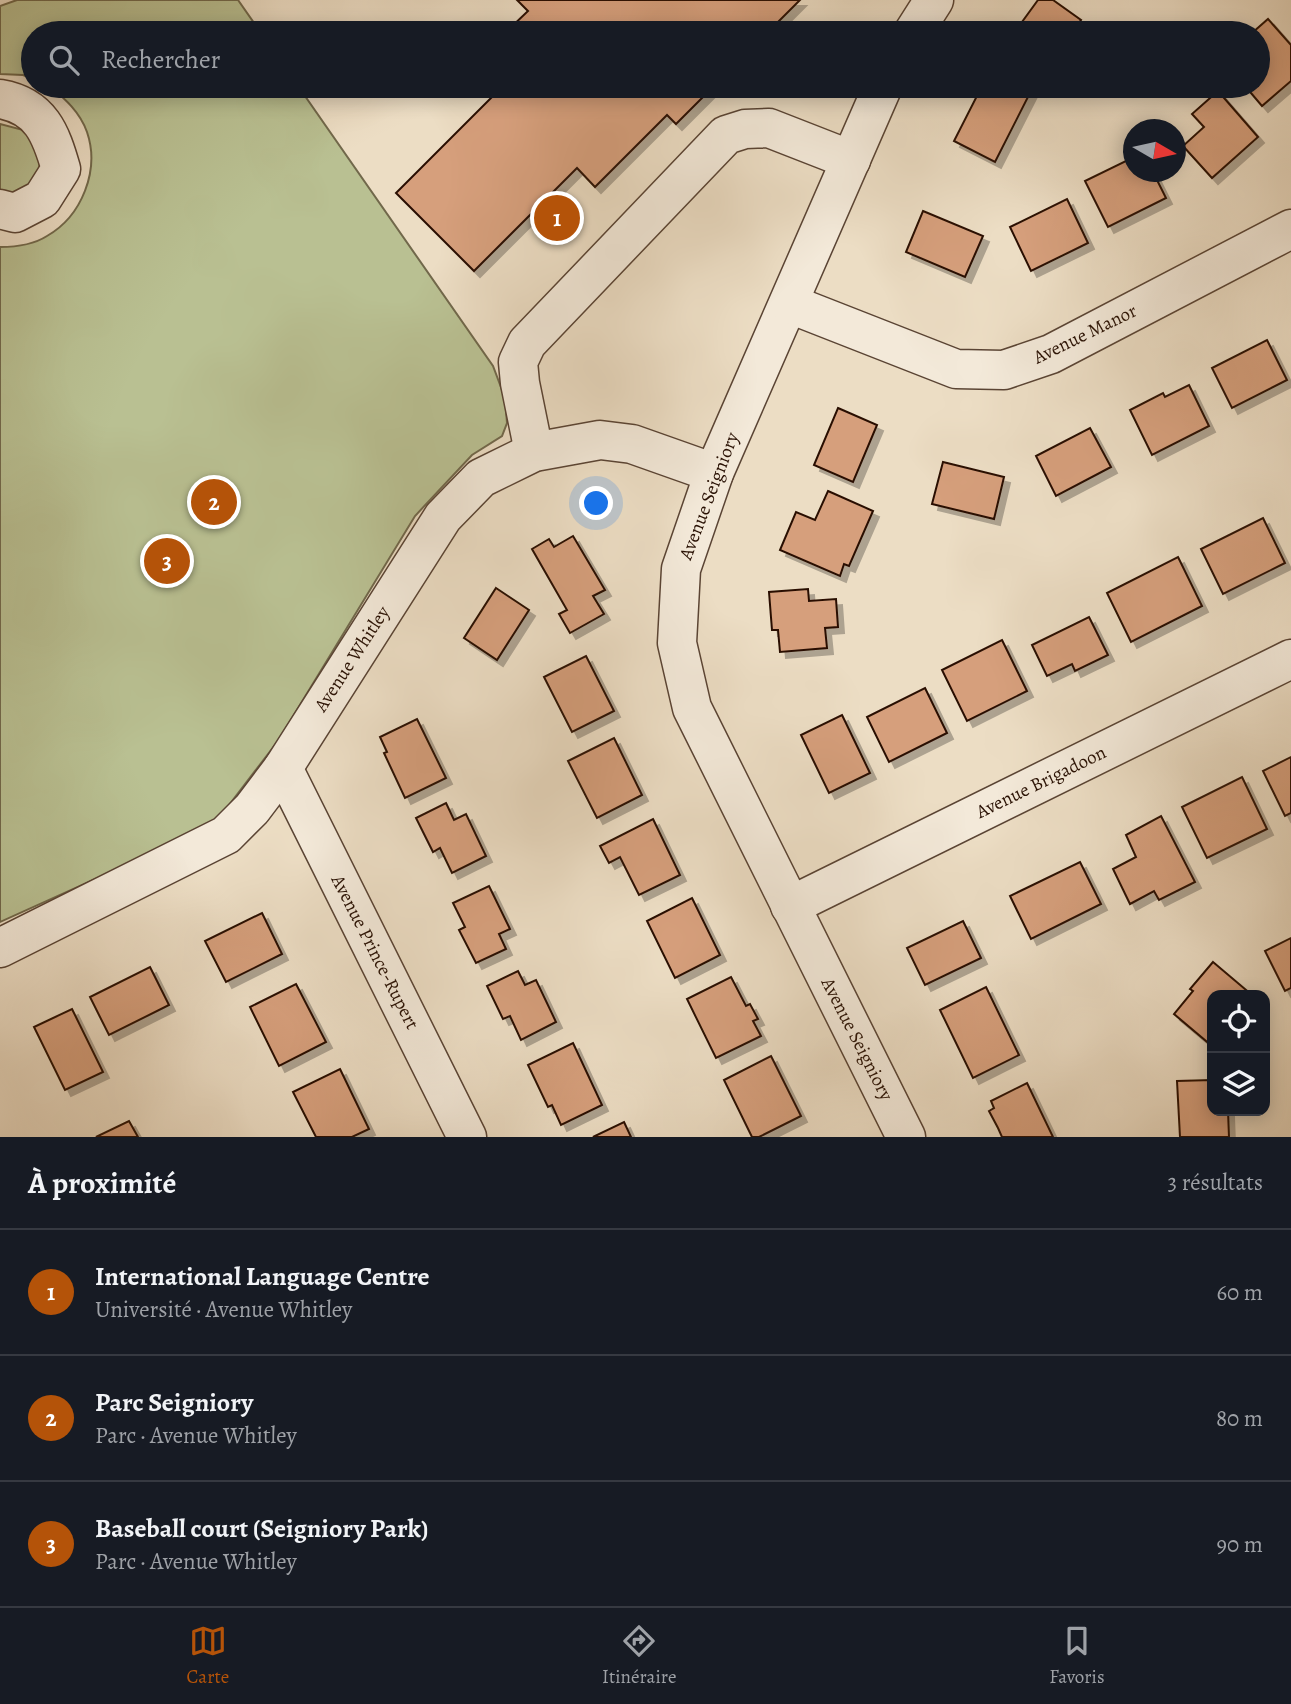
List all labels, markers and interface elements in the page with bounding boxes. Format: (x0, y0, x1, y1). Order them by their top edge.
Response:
search box (21, 21, 1270, 98)
icon: search (45, 41, 83, 79)
text: Rechercher (101, 42, 221, 77)
north arrow (1123, 119, 1186, 182)
pin: 1 (534, 192, 580, 244)
street label: Avenue Manor (1028, 298, 1141, 371)
street label: Avenue Seigniory (672, 428, 745, 564)
pin: 2 (191, 476, 237, 528)
your location (579, 486, 613, 520)
pin: 3 (144, 535, 190, 587)
street label: Avenue Whitley (308, 601, 396, 718)
street label: Avenue Brigadoon (971, 739, 1110, 825)
street label: Avenue Prince-Rupert (324, 869, 425, 1034)
street label: Avenue Seigniory (814, 972, 899, 1105)
map controls (1207, 990, 1270, 1116)
button: locate (1207, 990, 1270, 1053)
button: layers (1207, 1053, 1270, 1116)
text: À proximité (28, 1163, 176, 1203)
text: 3 résultats (1168, 1167, 1263, 1198)
text: International Language Centre (95, 1259, 430, 1294)
text: 1 (47, 1277, 55, 1308)
text: 60 m (1216, 1277, 1263, 1308)
text: Université · Avenue Whitley (95, 1294, 352, 1325)
text: Parc Seigniory (95, 1385, 253, 1420)
text: 2 (45, 1403, 57, 1434)
text: 80 m (1216, 1403, 1263, 1434)
text: Parc · Avenue Whitley (95, 1420, 297, 1451)
text: Baseball court (Seigniory Park) (95, 1511, 428, 1546)
text: 3 (46, 1529, 56, 1560)
text: 90 m (1217, 1529, 1263, 1560)
text: Parc · Avenue Whitley (95, 1546, 297, 1577)
tab: Carte (186, 1622, 229, 1690)
tab: Itinéraire (602, 1622, 676, 1690)
tab: Favoris (1049, 1622, 1105, 1690)

